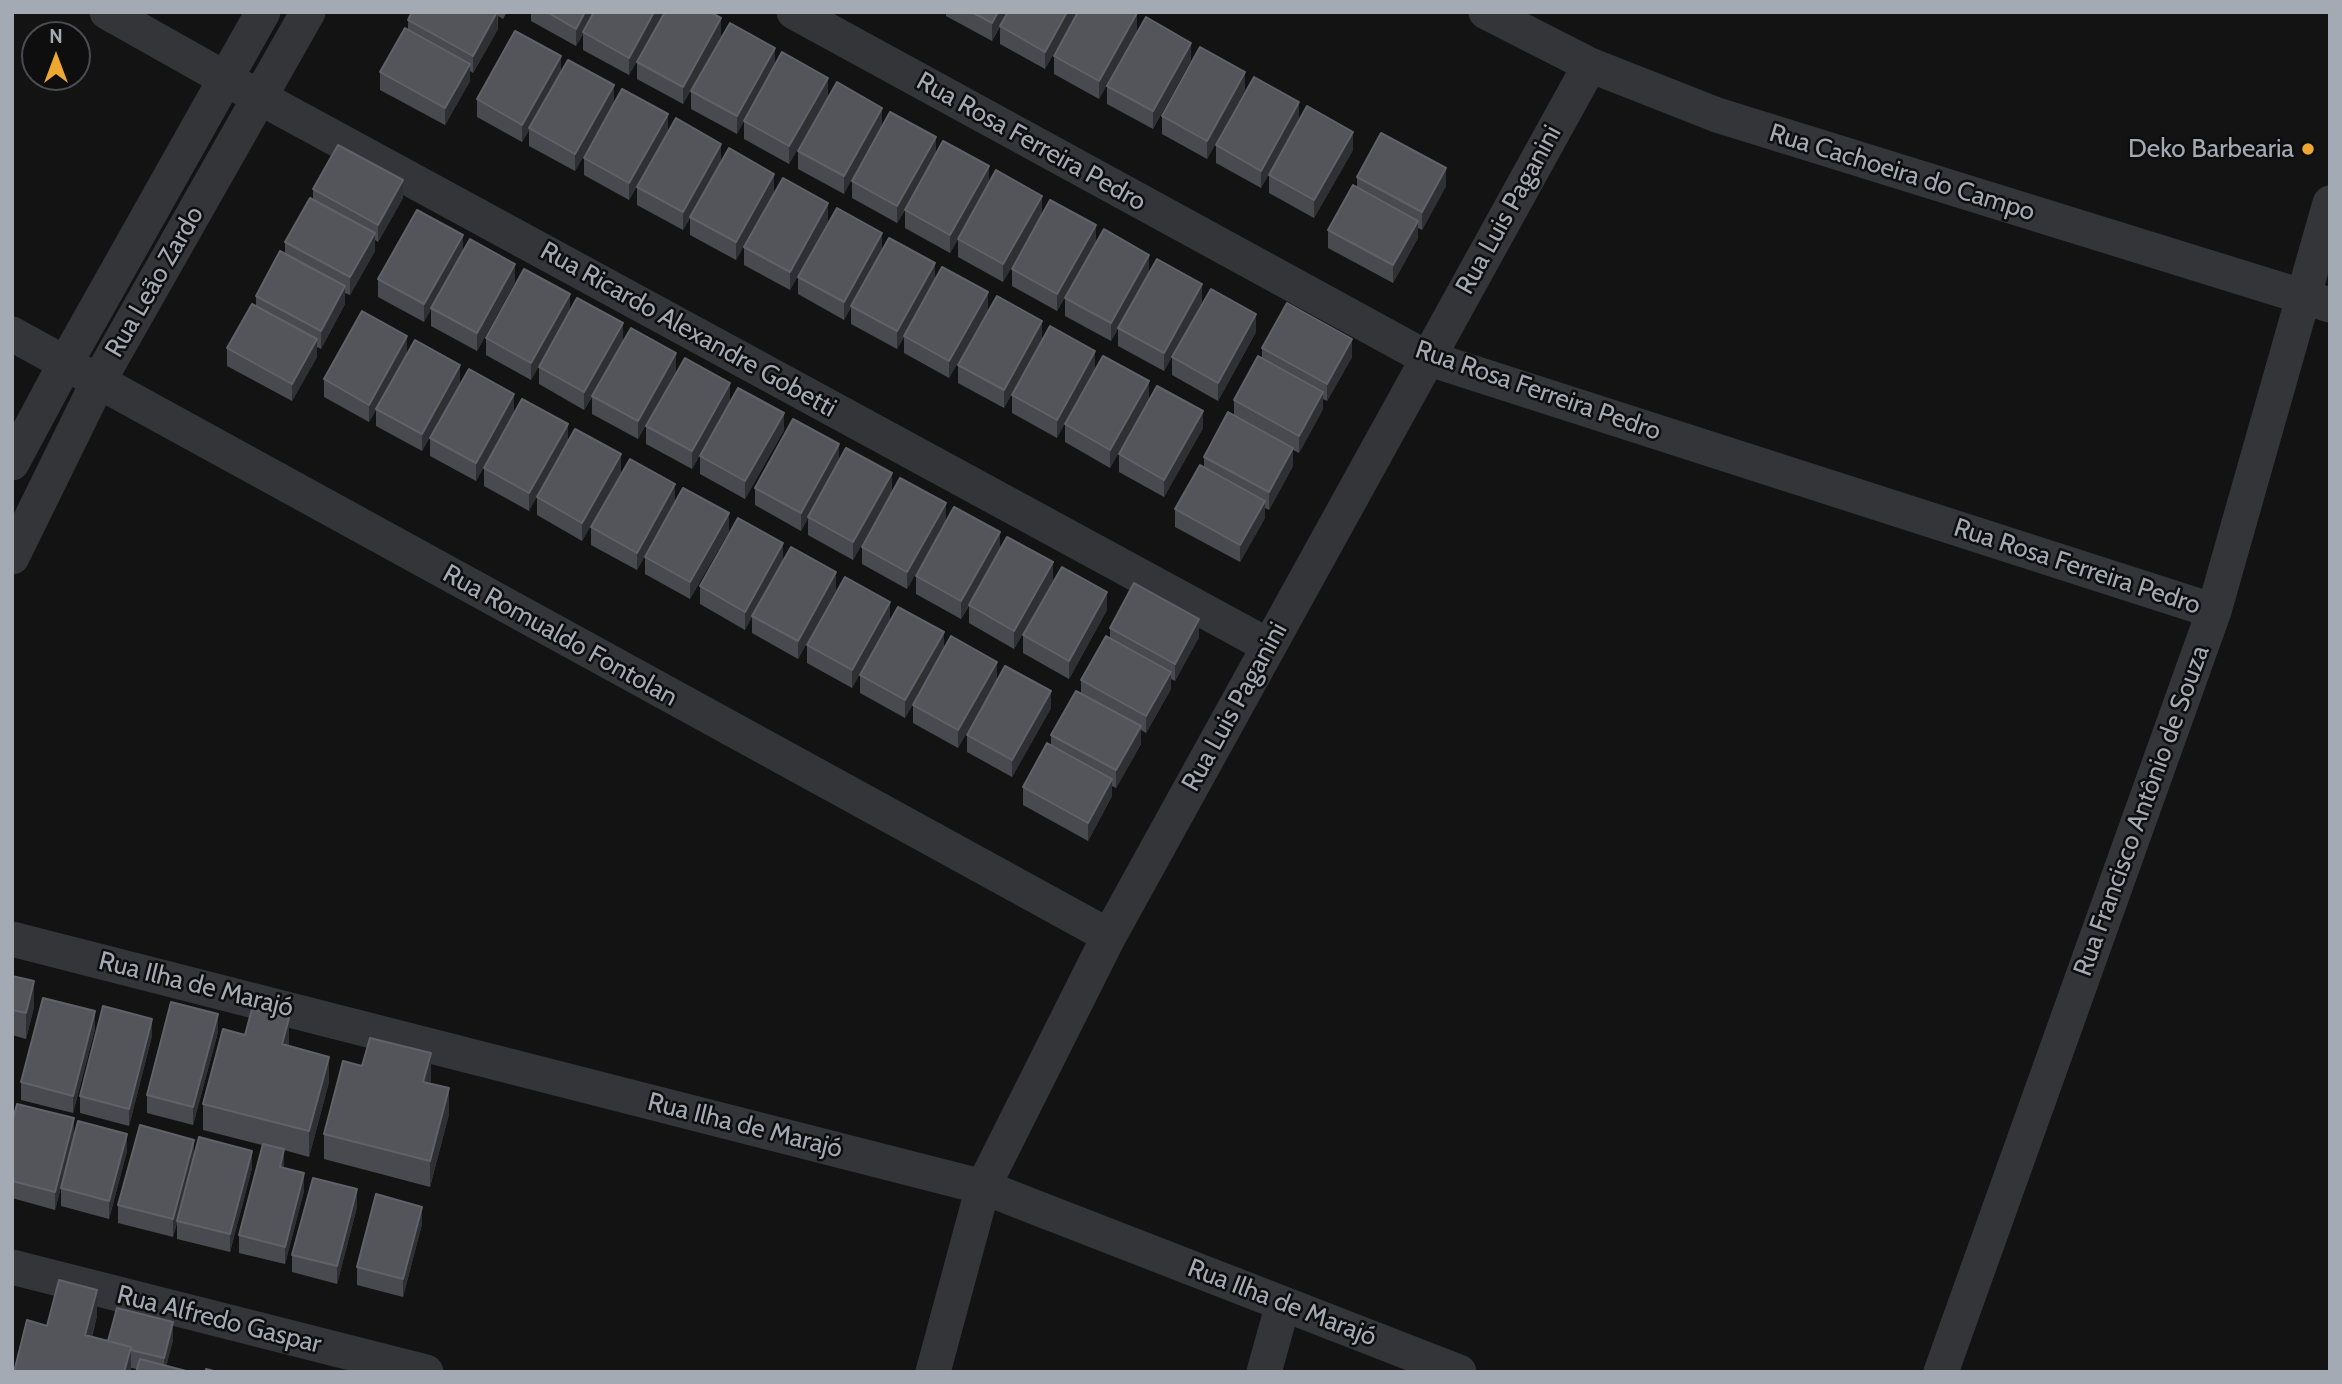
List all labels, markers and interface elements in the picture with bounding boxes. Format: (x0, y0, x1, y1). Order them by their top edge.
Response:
north arrow (21, 21, 91, 91)
text: N (49, 25, 63, 48)
street label: Rua Rosa Ferreira Pedro (911, 66, 1151, 218)
street label: Rua Cachoeira do Campo (1766, 118, 2038, 228)
street label: Rua Luis Paganini (1450, 120, 1568, 300)
place label: Deko Barbearia (2128, 133, 2294, 165)
marker: Deko Barbearia (2300, 141, 2316, 157)
street label: Rua Leão Zardo (99, 201, 211, 363)
street label: Rua Ricardo Alexandre Gobetti (535, 236, 841, 424)
street label: Rua Rosa Ferreira Pedro (1411, 334, 1665, 448)
street label: Rua Rosa Ferreira Pedro (1950, 512, 2204, 622)
street label: Rua Romualdo Fontolan (437, 558, 683, 714)
street label: Rua Luis Paganini (1176, 617, 1294, 797)
street label: Rua Francisco Antônio de Souza (2068, 641, 2216, 981)
street label: Rua Ilha de Marajó (95, 946, 297, 1024)
street label: Rua Ilha de Marajó (644, 1087, 846, 1165)
street label: Rua Ilha de Marajó (1183, 1253, 1381, 1353)
street label: Rua Alfredo Gaspar (114, 1280, 324, 1360)

